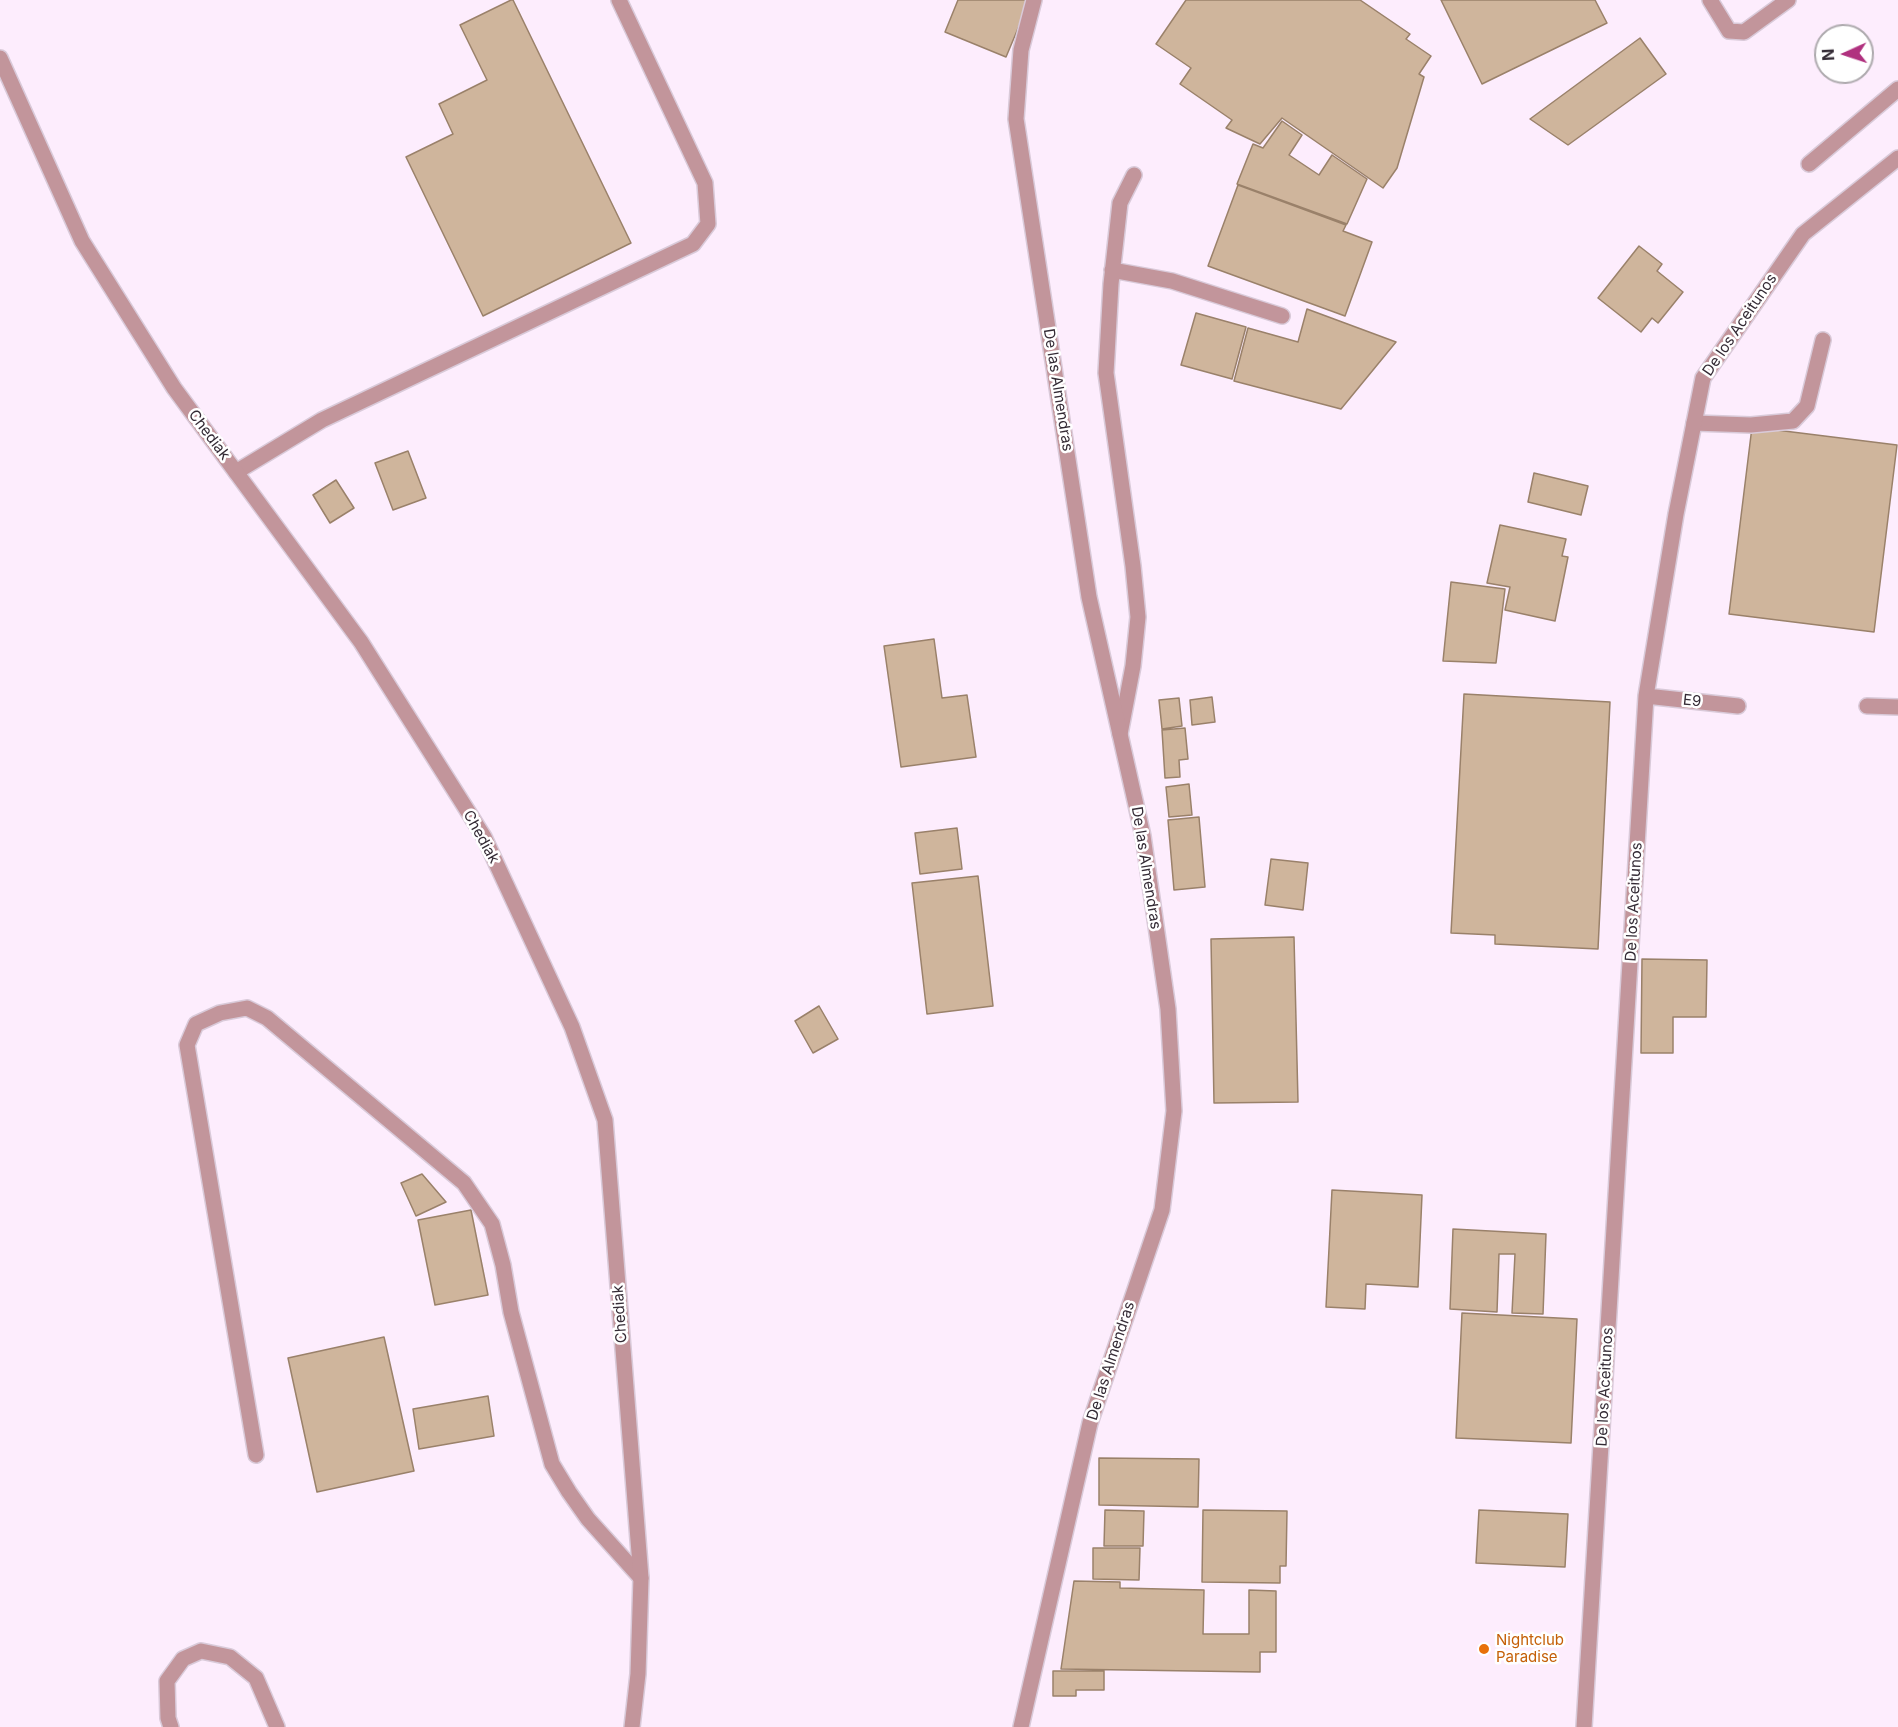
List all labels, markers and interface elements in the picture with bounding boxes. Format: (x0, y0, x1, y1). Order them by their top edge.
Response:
north arrow (1814, 24, 1874, 84)
text: N (1818, 48, 1838, 61)
street label: De los Aceitunos (1699, 270, 1781, 380)
street label: De las Almendras (1039, 327, 1077, 453)
street label: Chediak (184, 406, 234, 464)
street label: E9 (1682, 691, 1702, 711)
street label: De las Almendras (1127, 805, 1165, 931)
street label: Chediak (459, 807, 503, 867)
street label: De los Aceitunos (1622, 842, 1646, 962)
street label: Chediak (609, 1284, 631, 1344)
street label: De las Almendras (1083, 1299, 1139, 1423)
street label: De los Aceitunos (1593, 1327, 1617, 1447)
place label: Nightclub Paradise (1496, 1631, 1564, 1666)
marker: Nightclub Paradise (1477, 1642, 1491, 1656)

